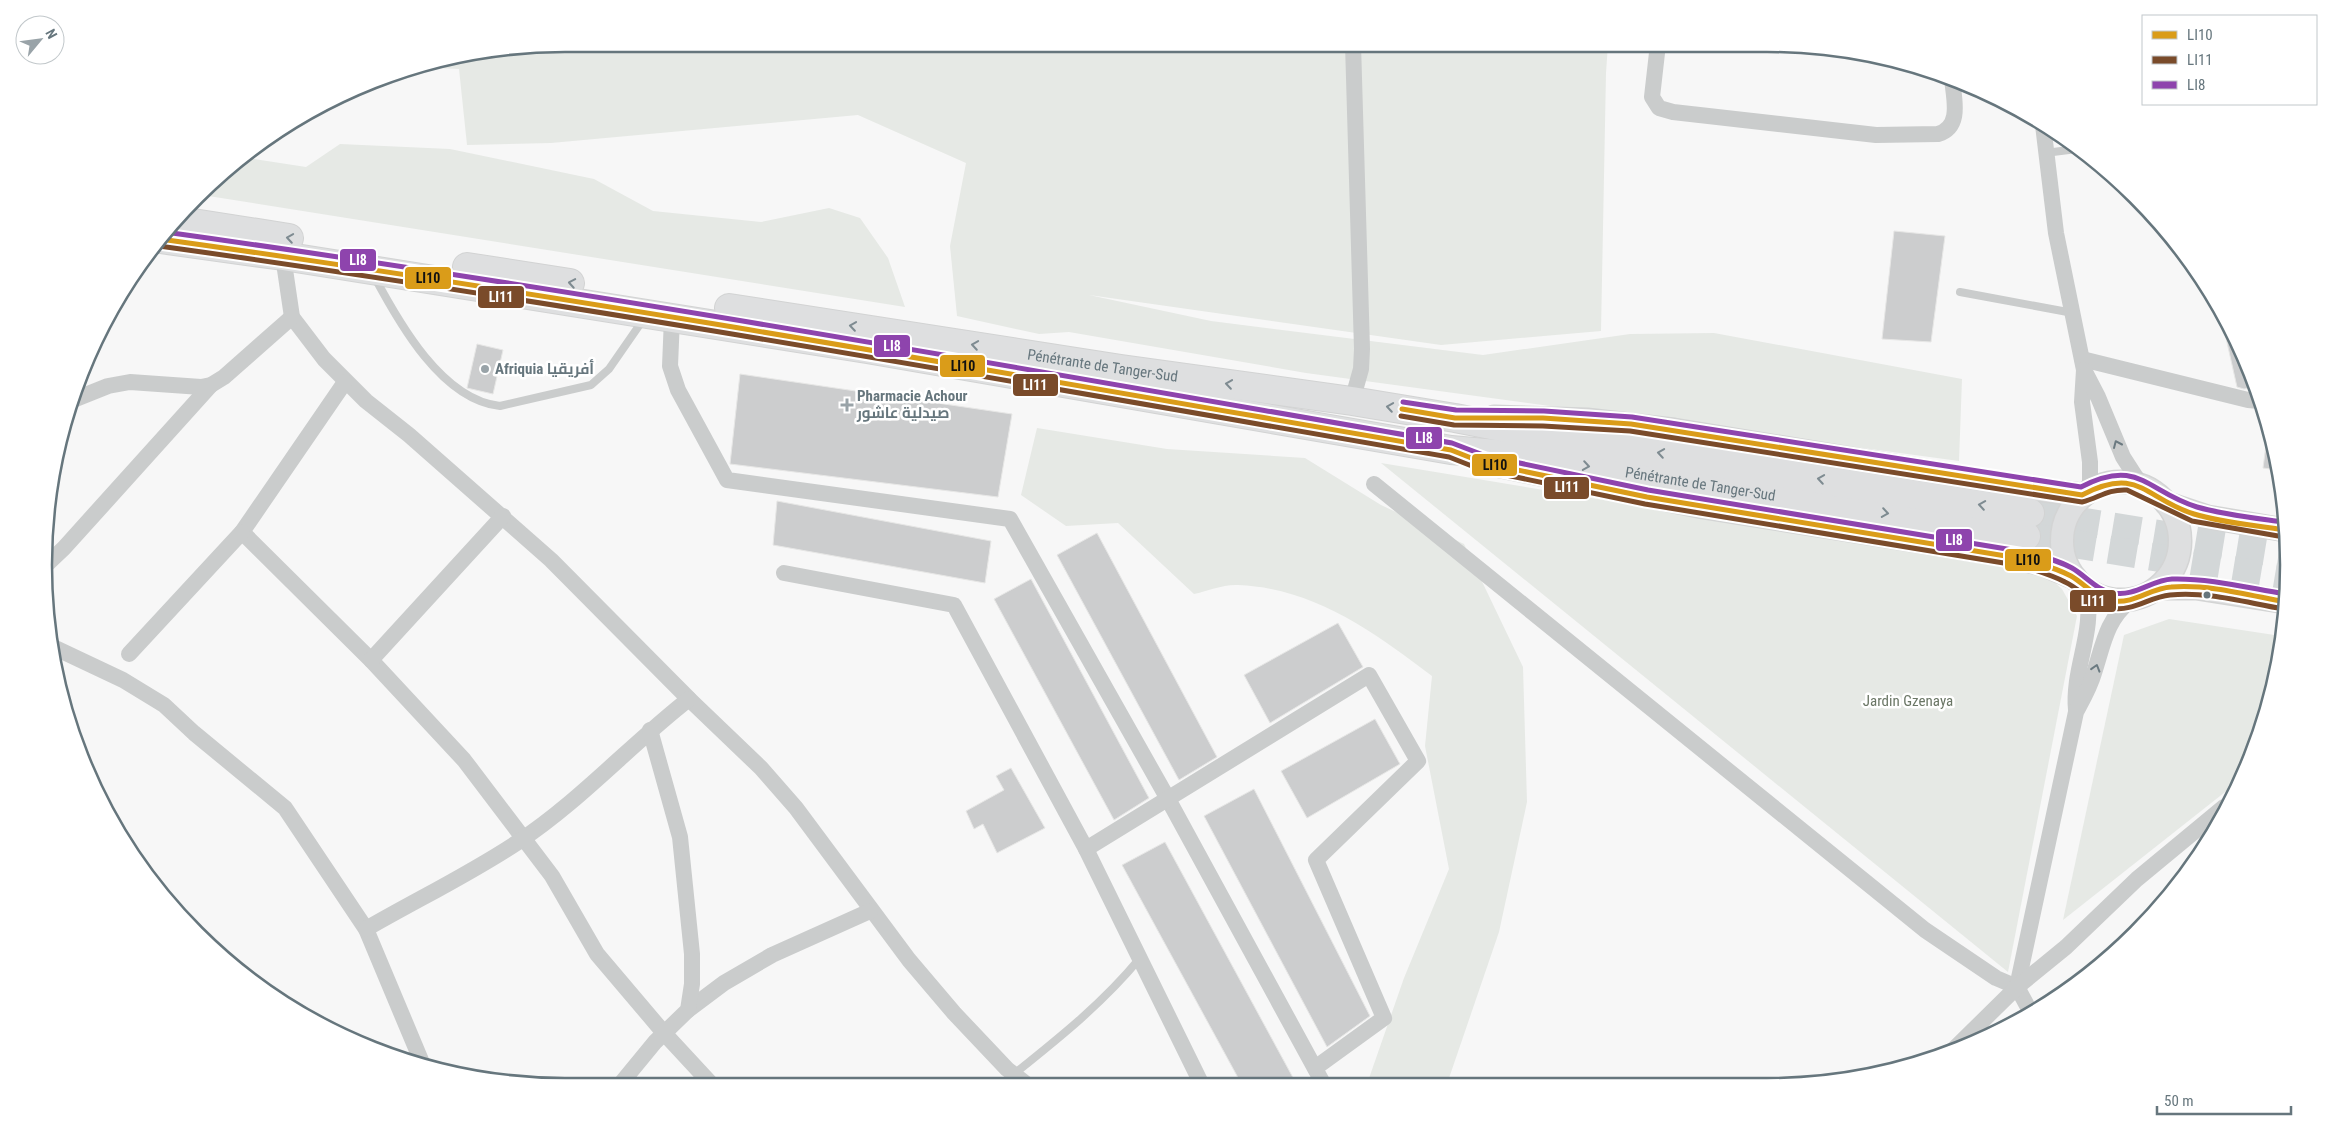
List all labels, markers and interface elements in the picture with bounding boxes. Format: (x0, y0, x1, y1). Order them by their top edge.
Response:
north arrow (15, 15, 65, 65)
legend (2142, 15, 2317, 105)
text: N (42, 26, 60, 41)
text: LI10 (2187, 26, 2213, 44)
text: LI11 (2187, 51, 2213, 69)
text: LI8 (2187, 76, 2205, 94)
one-way arrow (286, 233, 294, 244)
line badge: LI8 (339, 248, 377, 272)
text: LI8 (349, 252, 367, 268)
line badge: LI10 (404, 266, 452, 290)
text: LI10 (416, 270, 440, 286)
one-way arrow (567, 279, 576, 289)
line badge: LI11 (477, 285, 525, 309)
text: LI11 (489, 289, 513, 305)
one-way arrow (849, 322, 858, 332)
line badge: LI8 (873, 334, 911, 358)
text: LI8 (883, 338, 901, 354)
one-way arrow (971, 340, 979, 351)
street label: Pénétrante de Tanger-Sud (1026, 346, 1179, 386)
line badge: LI10 (939, 354, 986, 378)
text: LI10 (951, 358, 975, 374)
place label: Afriquia أفريقيا (495, 359, 594, 378)
marker: Afriquia أفريقيا (479, 363, 491, 375)
line badge: LI11 (1012, 373, 1059, 397)
text: LI11 (1023, 377, 1047, 393)
one-way arrow (1224, 379, 1232, 390)
place label: Pharmacie Achour صيدلية عاشور (856, 387, 968, 422)
marker: Pharmacie Achour صيدلية عاشور (841, 399, 853, 411)
one-way arrow (1385, 403, 1394, 413)
line badge: LI8 (1405, 426, 1443, 450)
text: LI8 (1415, 430, 1433, 446)
one-way arrow (2112, 440, 2123, 449)
one-way arrow (1656, 449, 1665, 459)
line badge: LI10 (1471, 453, 1518, 477)
text: LI10 (1483, 457, 1507, 473)
one-way arrow (1582, 460, 1591, 470)
street label: Pénétrante de Tanger-Sud (1624, 463, 1777, 505)
one-way arrow (1817, 475, 1826, 485)
line badge: LI11 (1543, 476, 1590, 500)
text: LI11 (1555, 479, 1579, 495)
one-way arrow (1977, 501, 1986, 511)
one-way arrow (1881, 508, 1889, 518)
line badge: LI8 (1935, 528, 1973, 552)
text: LI8 (1945, 532, 1963, 548)
line badge: LI10 (2004, 548, 2052, 572)
text: LI10 (2016, 552, 2040, 568)
line badge: LI11 (2069, 589, 2117, 613)
unlabelled marker (2202, 590, 2212, 600)
text: LI11 (2081, 593, 2105, 609)
one-way arrow (2090, 664, 2100, 672)
park label: Jardin Gzenaya (1863, 692, 1953, 710)
scale bar (2157, 1084, 2291, 1116)
text: 50 m (2164, 1092, 2194, 1110)

